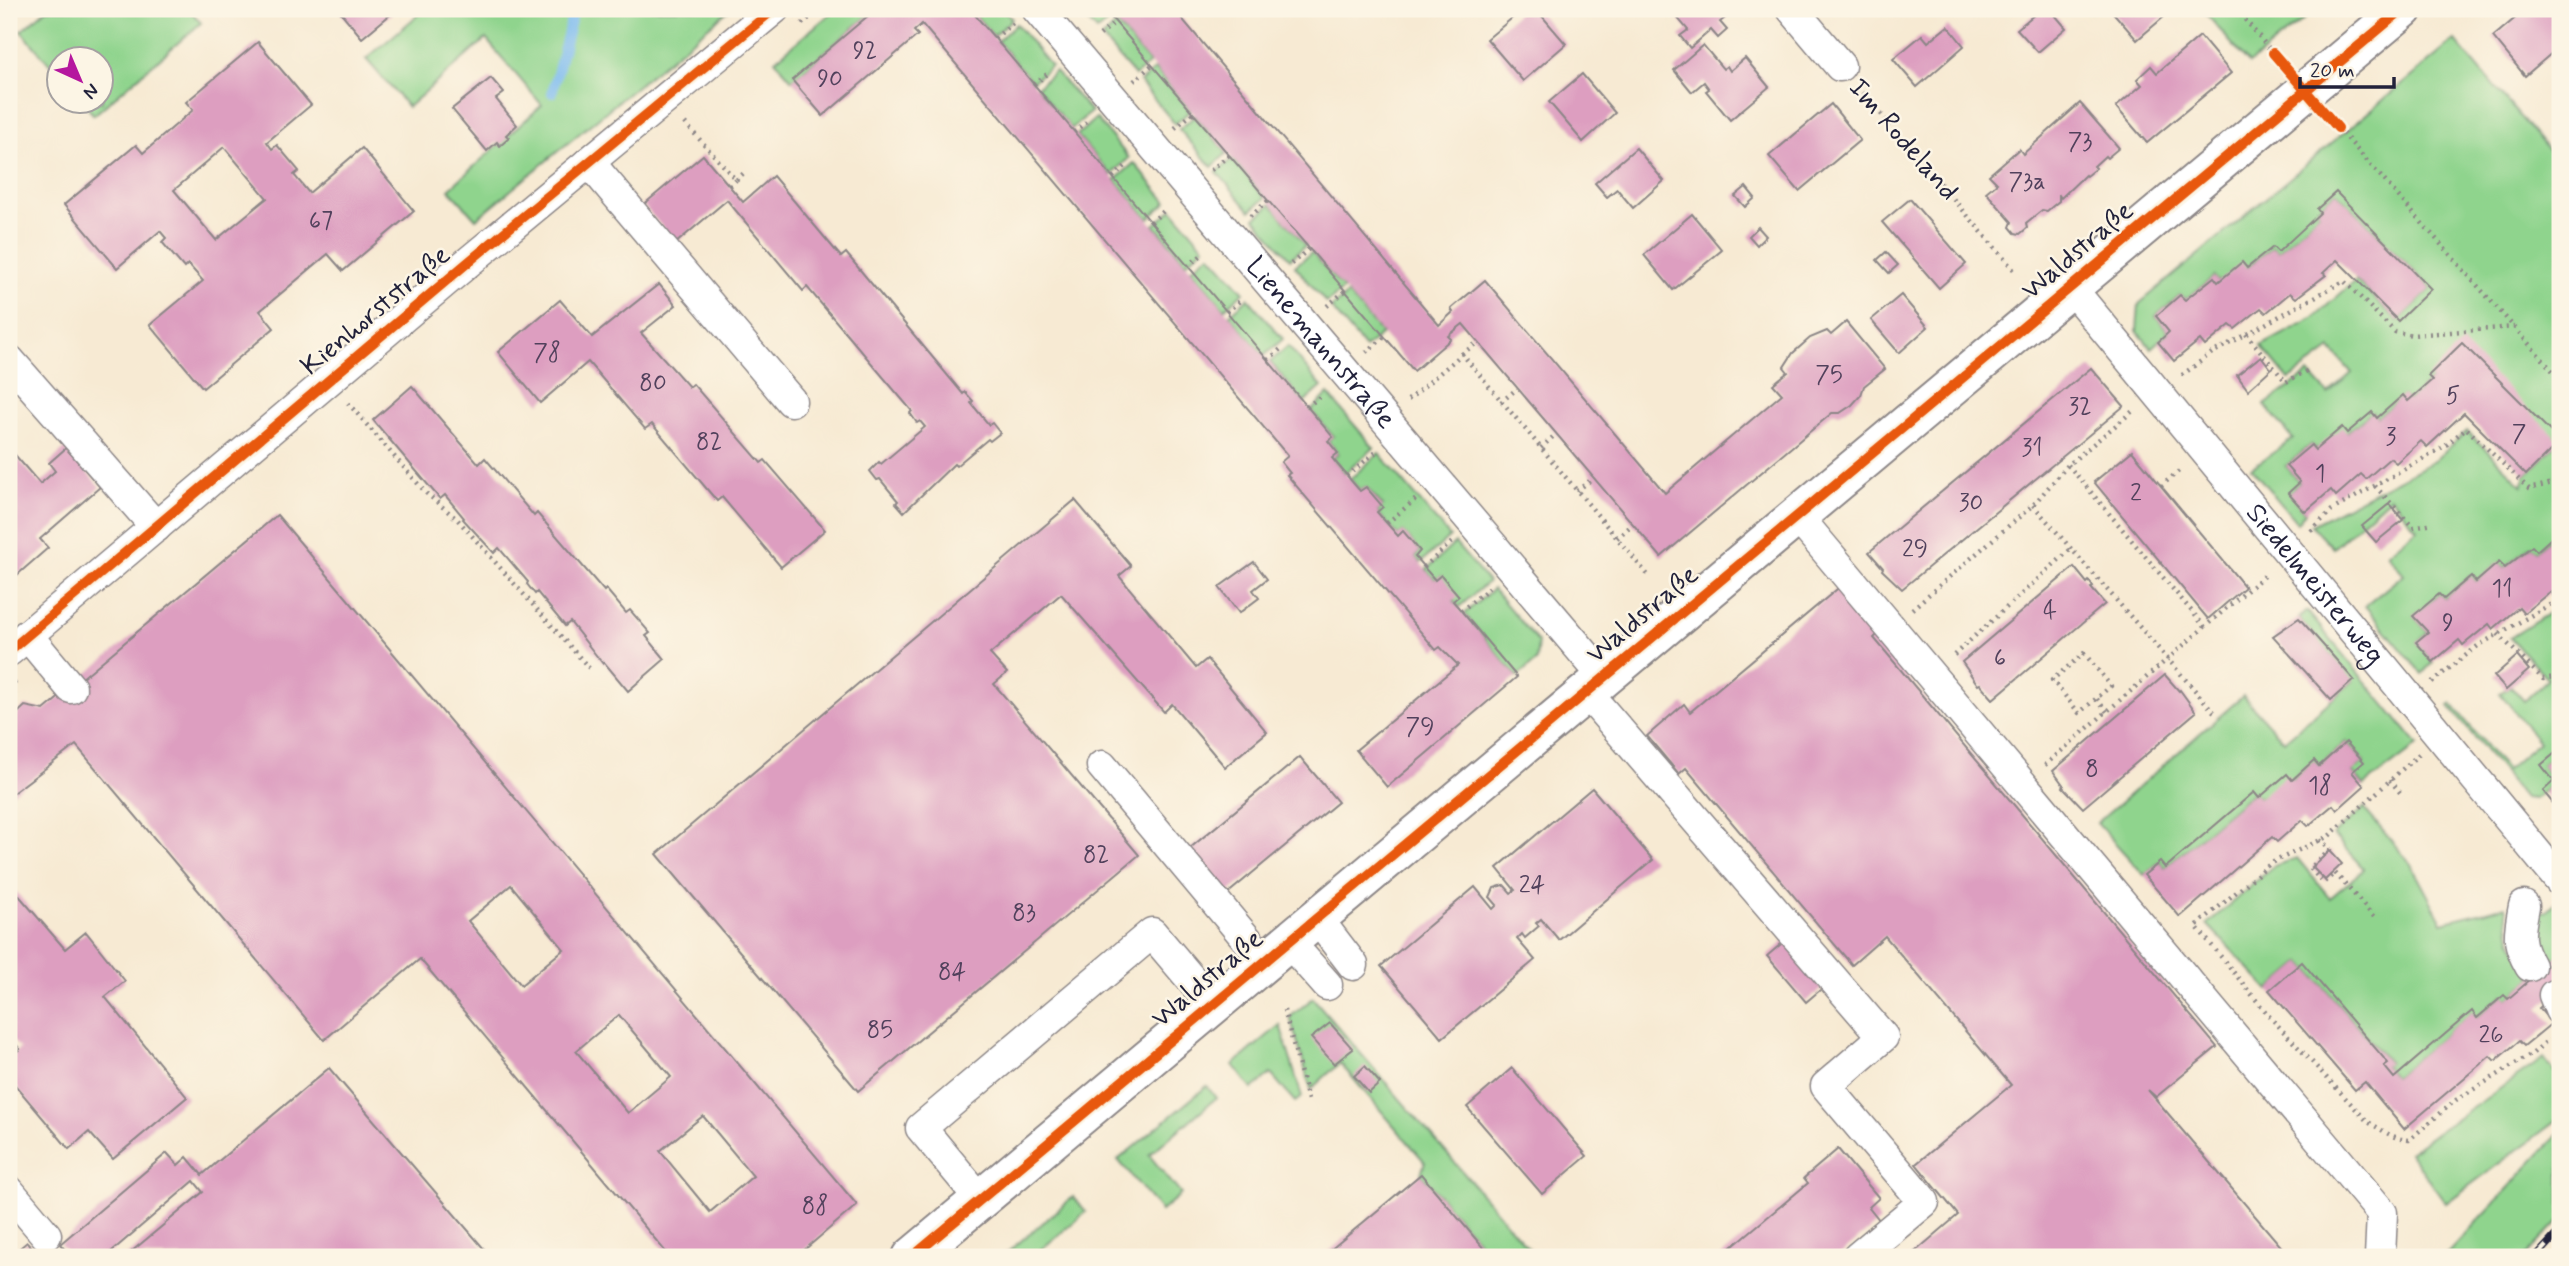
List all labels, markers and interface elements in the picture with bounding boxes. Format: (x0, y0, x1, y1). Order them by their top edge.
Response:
house number: 92 (853, 36, 877, 67)
north arrow (46, 46, 116, 116)
scale bar (2300, 46, 2394, 90)
text: 20 m (2310, 57, 2355, 85)
house number: 90 (817, 64, 843, 95)
street label: Im Rodeland (1839, 71, 1967, 209)
text: N (78, 78, 104, 105)
house number: 73 (2068, 127, 2092, 158)
house number: 73a (2008, 167, 2046, 198)
street label: Waldstraße (2014, 193, 2142, 309)
house number: 67 (309, 206, 333, 237)
street label: Kienhorststraße (293, 237, 459, 385)
street label: Lienemannstraße (1237, 249, 1404, 437)
house number: 78 (533, 338, 561, 369)
house number: 75 (1815, 360, 1843, 391)
house number: 80 (639, 368, 667, 399)
house number: 5 (2446, 381, 2460, 412)
house number: 32 (2068, 392, 2092, 423)
house number: 7 (2512, 419, 2526, 450)
house number: 3 (2386, 422, 2397, 453)
house number: 82 (696, 427, 722, 458)
house number: 31 (2021, 433, 2043, 464)
house number: 1 (2315, 459, 2325, 490)
house number: 2 (2130, 478, 2142, 509)
house number: 30 (1959, 488, 1983, 519)
street label: Siedelmeisterweg (2237, 496, 2393, 674)
house number: 29 (1902, 534, 1928, 565)
street label: Waldstraße (1579, 557, 1707, 673)
house number: 11 (2491, 574, 2513, 605)
house number: 4 (2043, 596, 2057, 627)
house number: 9 (2442, 608, 2454, 639)
house number: 6 (1994, 643, 2006, 674)
house number: 79 (1406, 712, 1434, 743)
house number: 8 (2085, 754, 2099, 785)
house number: 18 (2308, 771, 2332, 802)
house number: 82 (1083, 840, 1109, 871)
house number: 24 (1519, 870, 1545, 901)
house number: 83 (1012, 898, 1036, 929)
street label: Waldstraße (1144, 921, 1272, 1037)
house number: 84 (938, 957, 966, 988)
house number: 85 (867, 1015, 893, 1046)
house number: 26 (2478, 1020, 2504, 1051)
house number: 88 (802, 1191, 828, 1222)

